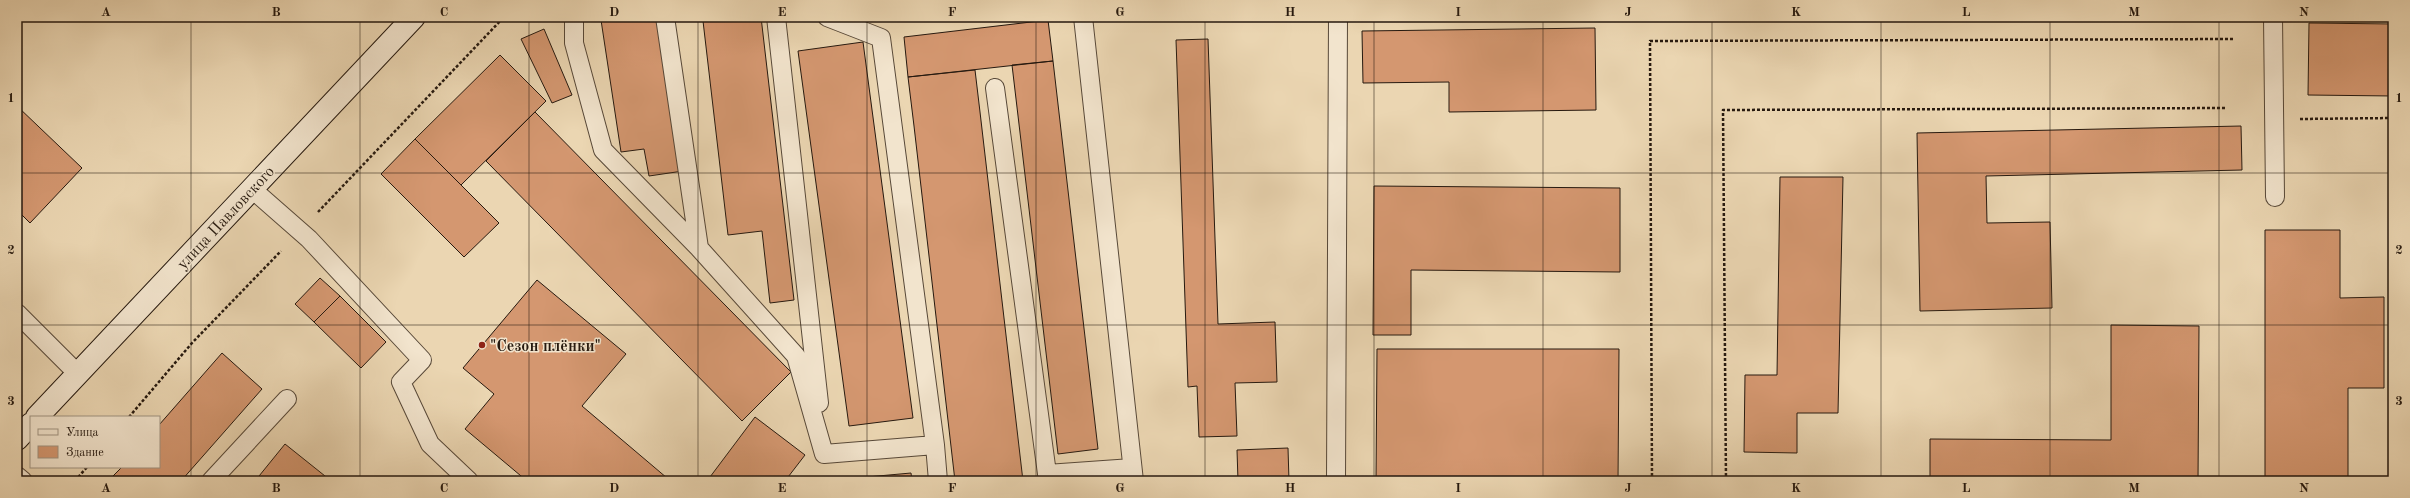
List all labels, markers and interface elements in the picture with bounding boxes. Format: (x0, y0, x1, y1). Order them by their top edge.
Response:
text: A (101, 6, 111, 19)
text: B (271, 6, 281, 19)
text: C (440, 6, 448, 19)
text: D (609, 6, 619, 19)
text: E (778, 6, 787, 19)
text: F (948, 6, 957, 19)
text: G (1115, 6, 1125, 19)
text: H (1285, 6, 1296, 19)
text: I (1455, 6, 1461, 19)
text: J (1624, 6, 1632, 19)
text: K (1791, 6, 1801, 19)
text: L (1962, 6, 1971, 19)
text: M (2128, 6, 2140, 19)
text: N (2299, 6, 2309, 19)
text: 1 (7, 92, 15, 105)
text: 1 (2395, 92, 2403, 105)
street label: улица Павловского (175, 164, 278, 273)
text: 2 (7, 244, 15, 257)
text: 2 (2395, 244, 2403, 257)
place label: "Сезон плёнки" (490, 339, 601, 355)
marker: "Сезон плёнки" (477, 340, 487, 350)
text: 3 (7, 395, 15, 408)
text: 3 (2395, 395, 2403, 408)
legend (30, 416, 160, 468)
text: Улица (66, 427, 99, 439)
text: Здание (66, 447, 104, 459)
text: A (101, 482, 111, 495)
text: B (271, 482, 281, 495)
text: C (440, 482, 448, 495)
text: D (609, 482, 619, 495)
text: E (778, 482, 787, 495)
text: F (948, 482, 957, 495)
text: G (1115, 482, 1125, 495)
text: H (1285, 482, 1296, 495)
text: I (1455, 482, 1461, 495)
text: J (1624, 482, 1632, 495)
text: K (1791, 482, 1801, 495)
text: L (1962, 482, 1971, 495)
text: M (2128, 482, 2140, 495)
text: N (2299, 482, 2309, 495)

